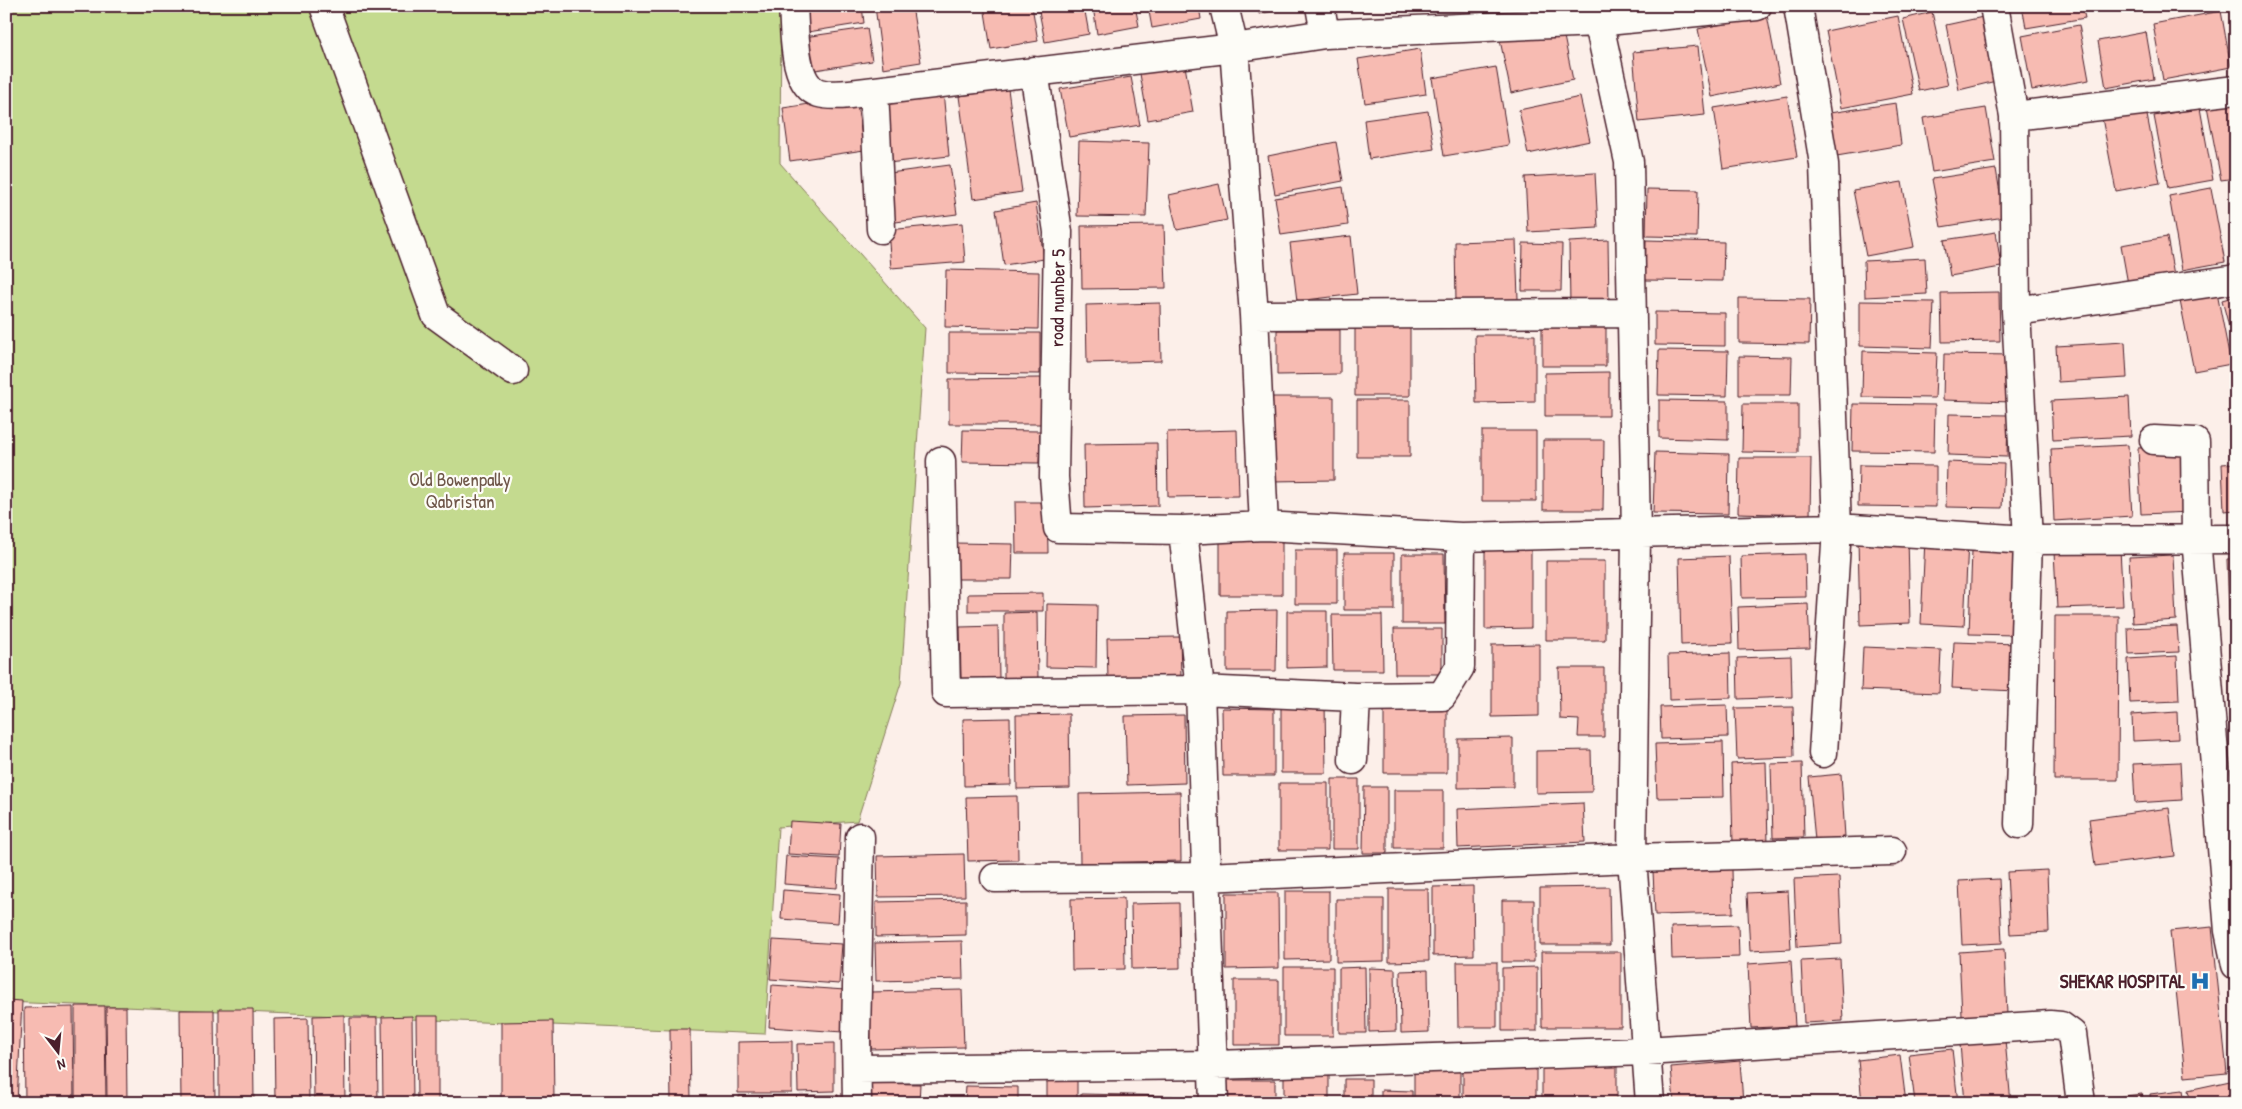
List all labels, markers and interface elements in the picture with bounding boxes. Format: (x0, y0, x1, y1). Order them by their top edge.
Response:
street label: road number 5 (1043, 249, 1071, 347)
park label: Old Bowenpally Qabristan (409, 466, 511, 514)
place label: SHEKAR HOSPITAL (2060, 968, 2185, 994)
hospital icon: SHEKAR HOSPITAL (2189, 970, 2211, 992)
north arrow (32, 1026, 82, 1076)
text: N (55, 1055, 68, 1075)

